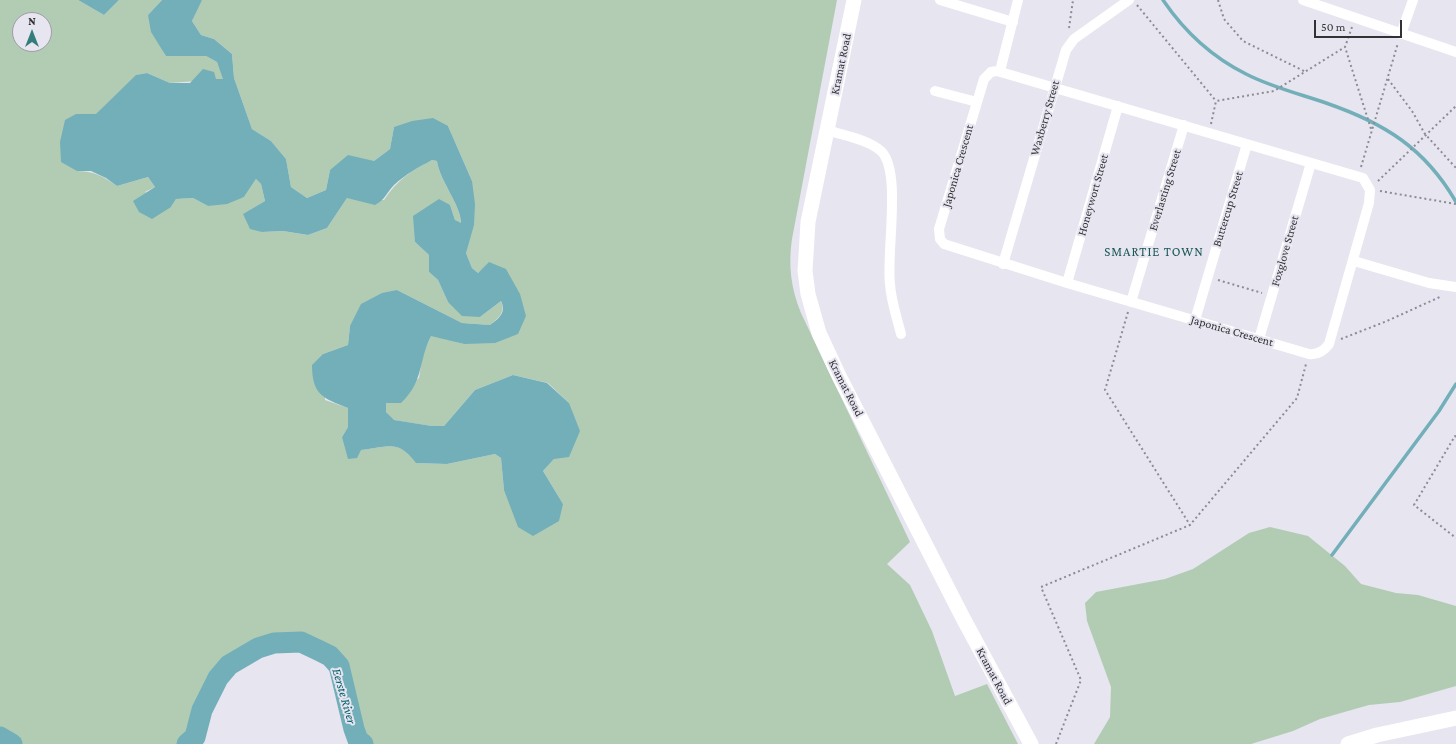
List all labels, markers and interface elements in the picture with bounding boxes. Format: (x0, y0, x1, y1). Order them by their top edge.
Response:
north arrow (12, 12, 52, 52)
scale bar (1316, 12, 1404, 38)
text: N (28, 15, 36, 27)
text: 50 m (1321, 20, 1345, 34)
street label: Kramat Road (827, 32, 855, 96)
street label: Waxberry Street (1027, 79, 1063, 157)
street label: Japonica Crescent (939, 123, 977, 209)
street label: Everlasting Street (1146, 148, 1184, 232)
street label: Honeywort Street (1074, 152, 1112, 238)
street label: Buttercup Street (1210, 170, 1246, 248)
street label: Foxglove Street (1268, 214, 1302, 288)
district label: SMARTIE TOWN (1104, 244, 1204, 260)
street label: Japonica Crescent (1189, 312, 1275, 350)
street label: Kramat Road (825, 357, 867, 419)
street label: Kramat Road (973, 645, 1015, 707)
water label: Eerste River (329, 666, 359, 726)

